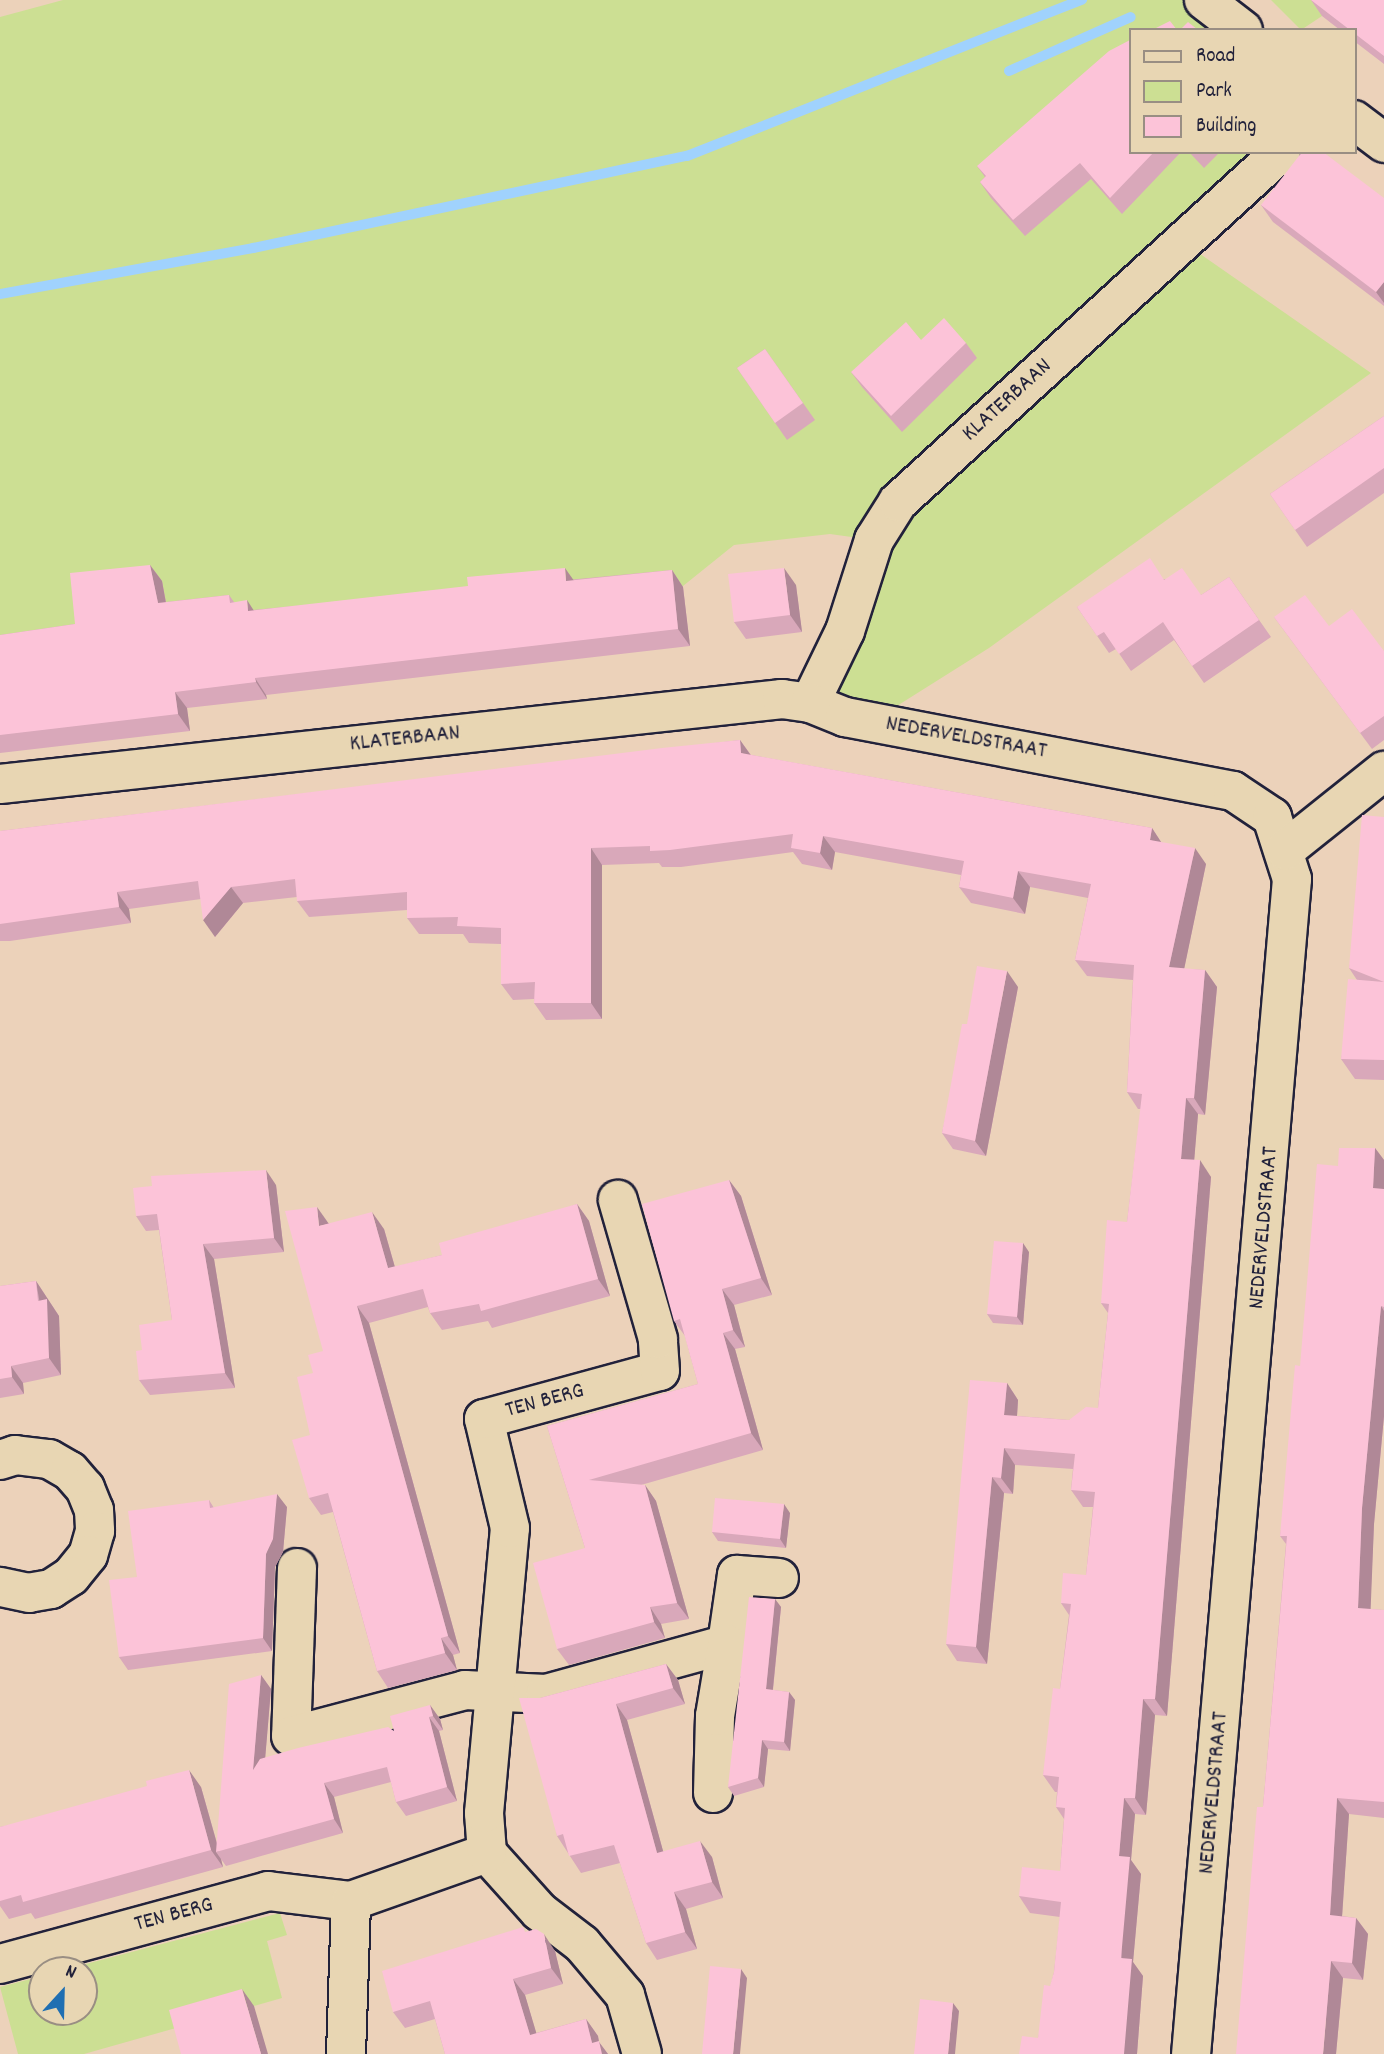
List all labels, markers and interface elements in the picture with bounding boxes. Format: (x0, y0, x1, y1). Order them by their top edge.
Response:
legend (1128, 28, 1356, 154)
text: Road (1196, 42, 1235, 72)
text: Park (1196, 77, 1232, 107)
text: Building (1196, 112, 1256, 142)
street label: KLATERBAAN (958, 354, 1058, 448)
street label: NEDERVELDSTRAAT (883, 711, 1049, 767)
street label: KLATERBAAN (348, 720, 462, 760)
street label: NEDERVELDSTRAAT (1244, 1146, 1286, 1310)
street label: TEN BERG (503, 1378, 587, 1426)
street label: NEDERVELDSTRAAT (1194, 1711, 1236, 1875)
street label: TEN BERG (132, 1892, 216, 1940)
north arrow (28, 1956, 98, 2026)
text: N (61, 1959, 80, 1987)

